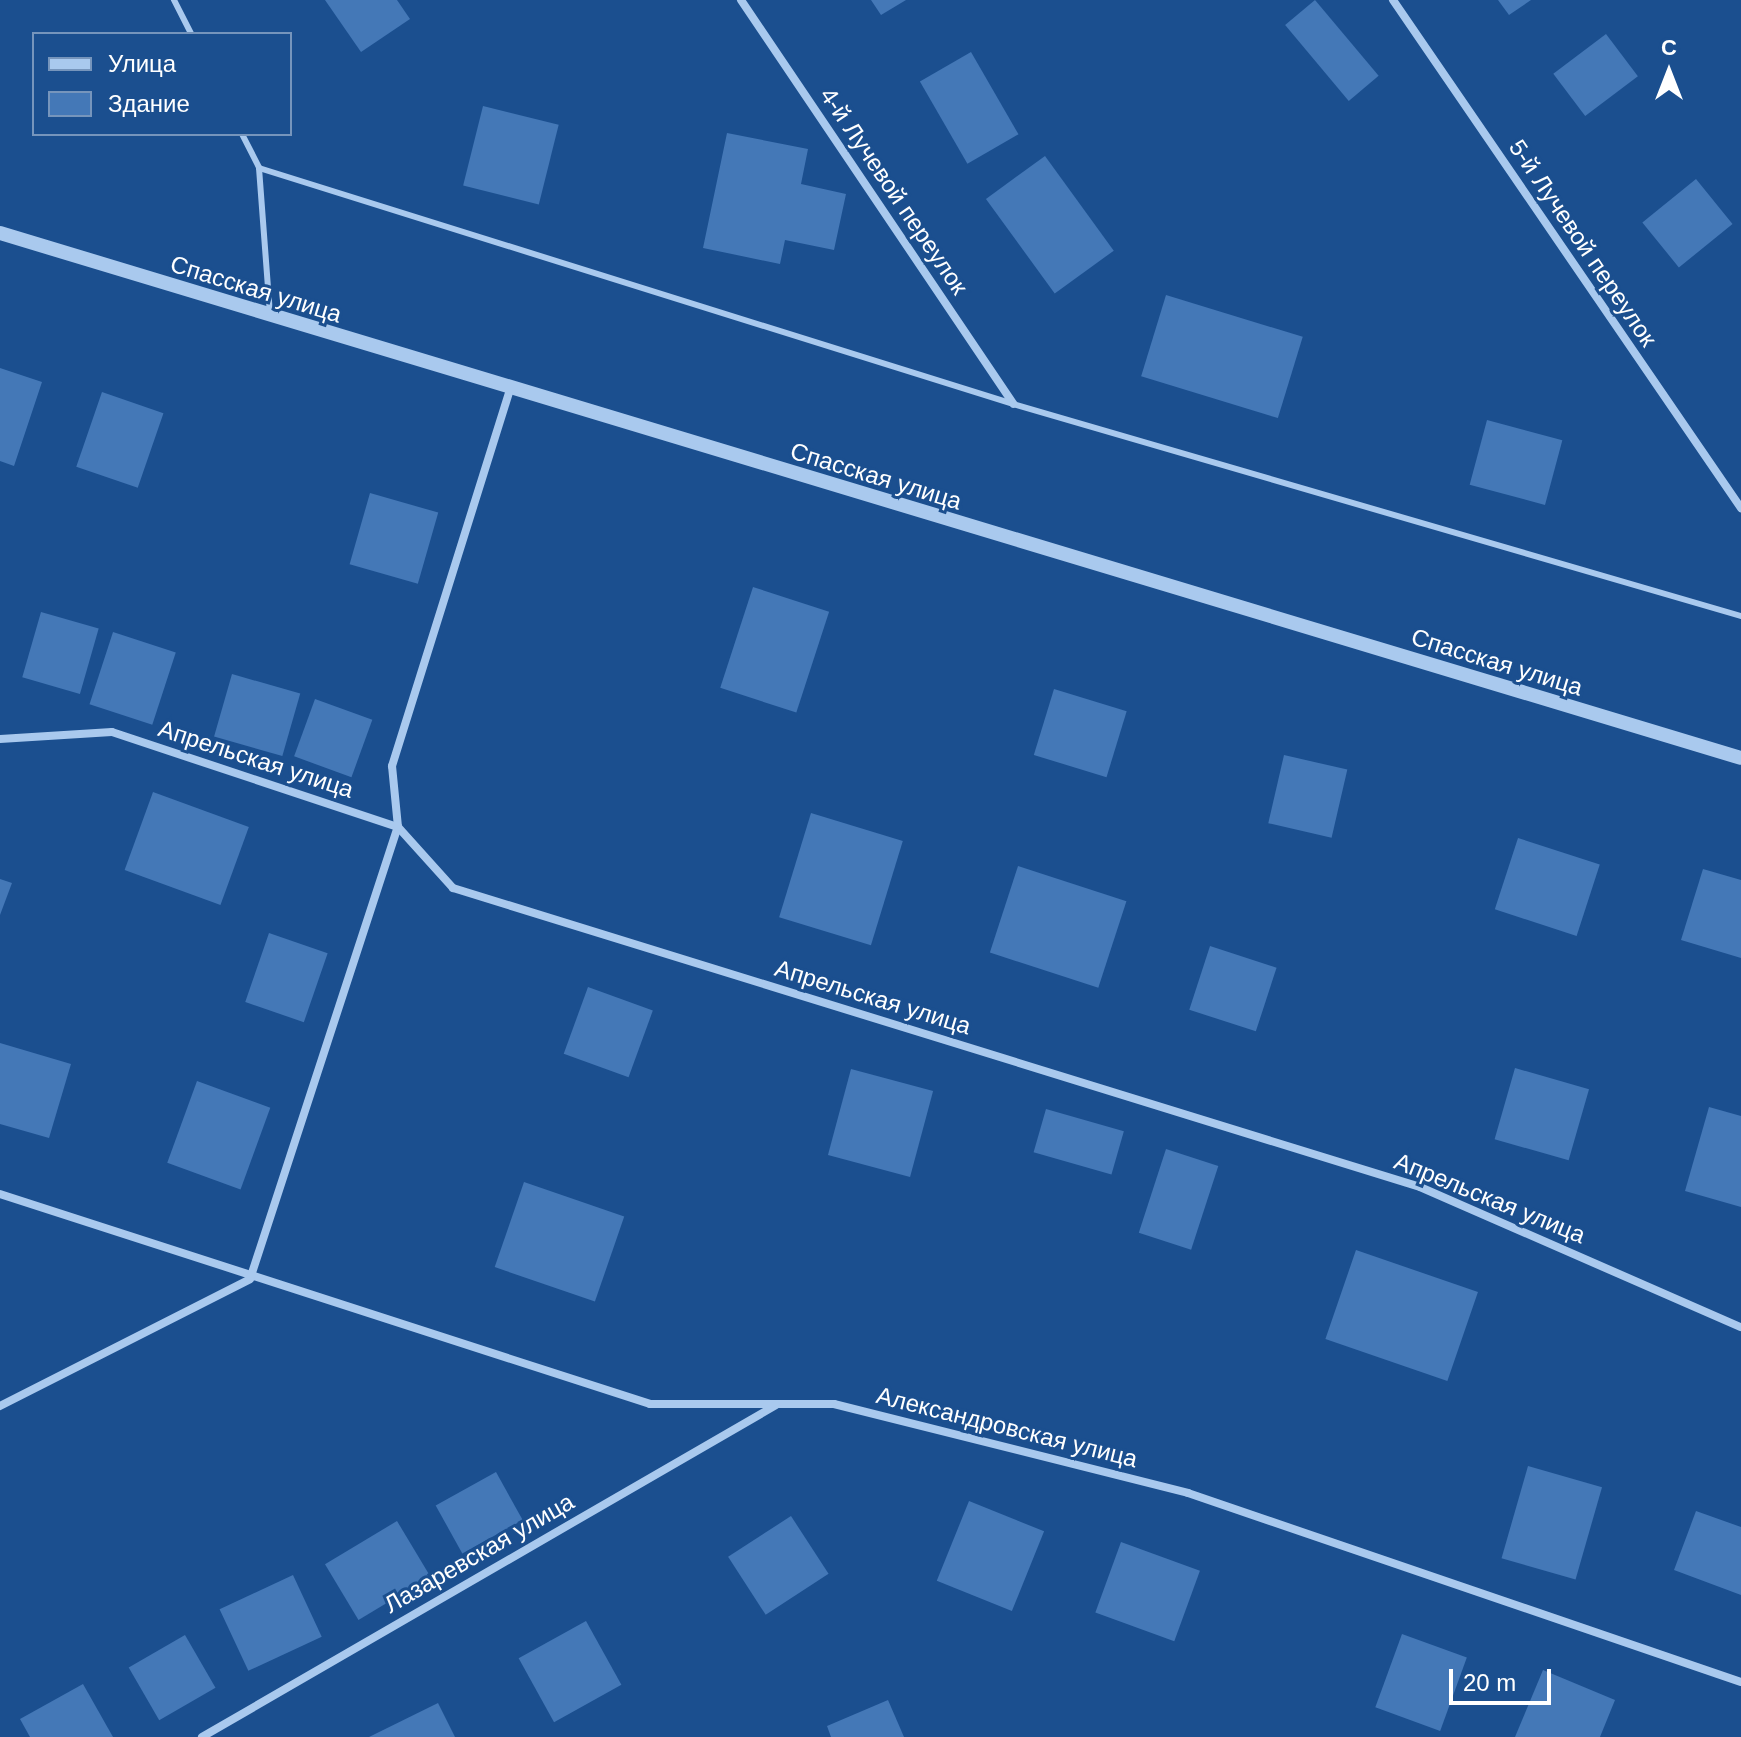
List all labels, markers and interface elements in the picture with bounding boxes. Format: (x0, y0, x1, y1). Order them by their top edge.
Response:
legend (32, 32, 292, 136)
north arrow (1629, 32, 1709, 112)
text: С (1661, 35, 1677, 60)
text: Улица (108, 50, 176, 77)
street label: 4-й Лучевой переулок (814, 82, 974, 300)
text: Здание (108, 90, 190, 117)
street label: 5-й Лучевой переулок (1503, 134, 1663, 352)
street label: Спасская улица (167, 249, 345, 329)
street label: Спасская улица (787, 436, 965, 516)
street label: Спасская улица (1408, 622, 1586, 702)
street label: Апрельская улица (155, 714, 357, 804)
street label: Апрельская улица (772, 953, 974, 1041)
street label: Апрельская улица (1390, 1147, 1590, 1249)
street label: Александровская улица (874, 1381, 1140, 1473)
street label: Лазаревская улица (379, 1487, 579, 1619)
scale bar (1453, 1653, 1555, 1703)
text: 20 m (1463, 1669, 1516, 1696)

